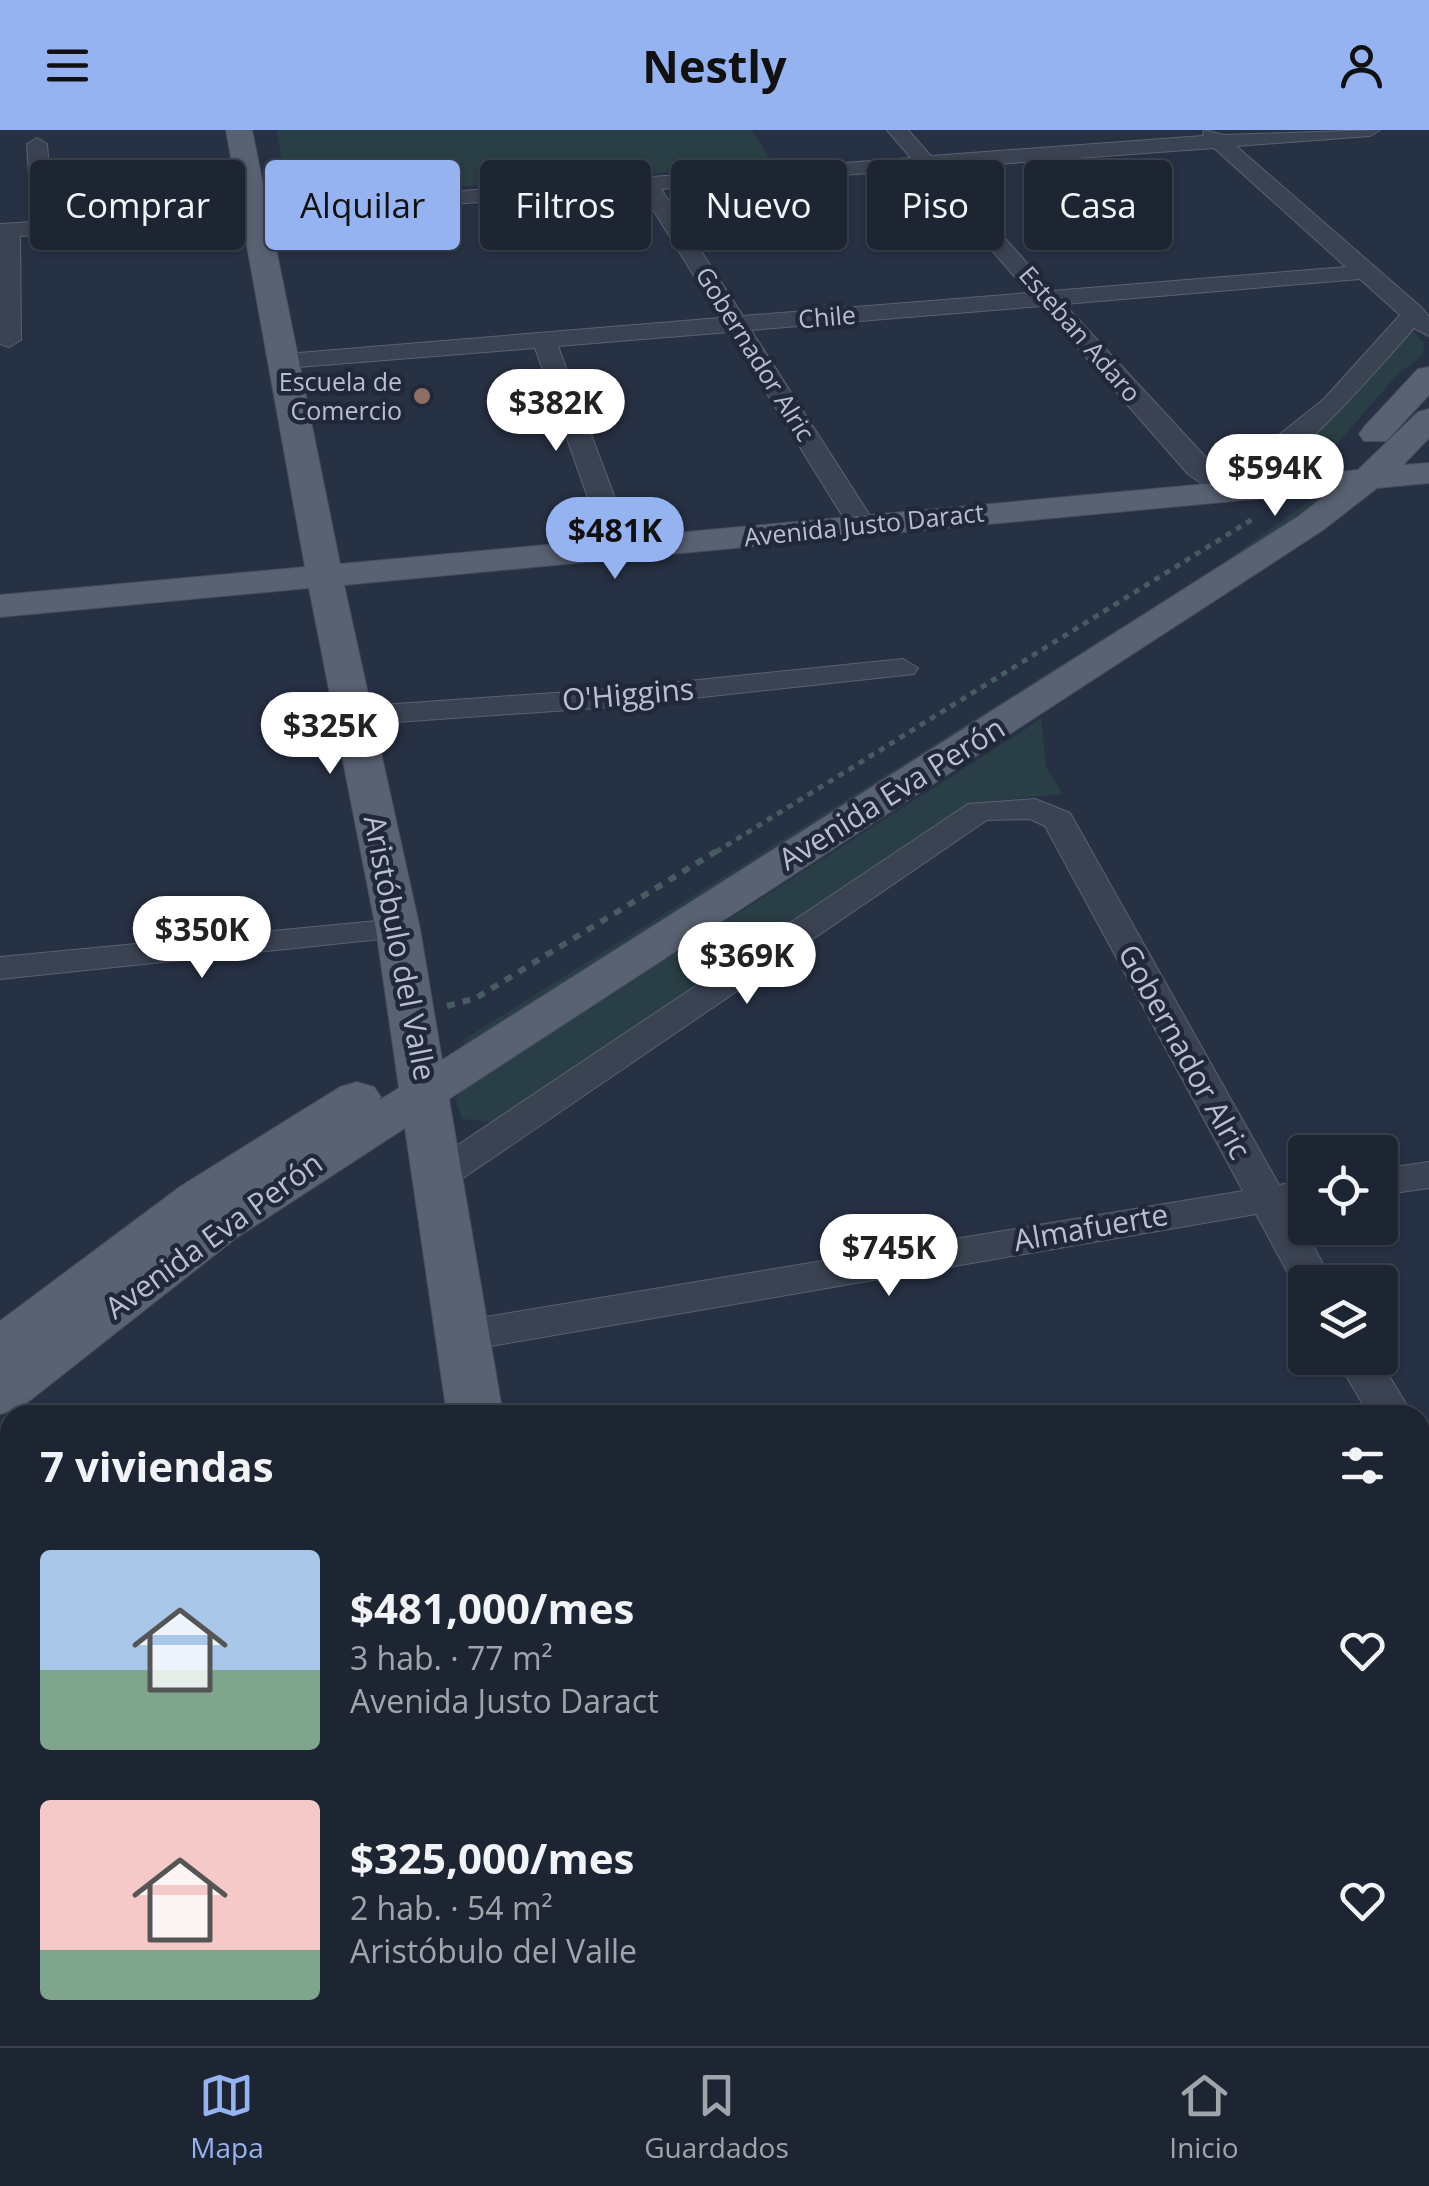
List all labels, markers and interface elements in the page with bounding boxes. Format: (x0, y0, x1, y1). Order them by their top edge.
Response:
text: Nestly (642, 35, 787, 96)
icon: menu (40, 38, 95, 93)
icon: person (1334, 38, 1389, 93)
chip: Comprar (30, 160, 245, 250)
chip: Alquilar (265, 160, 460, 250)
chip: Filtros (480, 160, 651, 250)
chip: Nuevo (671, 160, 847, 250)
chip: Piso (867, 160, 1004, 250)
chip: Casa (1024, 160, 1172, 250)
street label: Esteban Adaro (1012, 258, 1149, 409)
street label: Gobernador Alric (689, 260, 823, 447)
street label: Chile (797, 297, 857, 335)
place label: Escuela de Comercio (279, 364, 402, 427)
pin: $382K (486, 369, 626, 454)
text: $382K (509, 380, 603, 423)
marker: Escuela de Comercio (411, 385, 433, 407)
pin: $594K (1205, 434, 1345, 519)
text: $594K (1228, 445, 1322, 488)
street label: Avenida Justo Daract (742, 494, 986, 554)
pin: $481K (545, 497, 685, 582)
text: $481K (568, 508, 662, 551)
street label: O'Higgins (560, 667, 696, 720)
pin: $325K (260, 692, 400, 777)
text: $325K (283, 703, 377, 746)
street label: Avenida Eva Perón (770, 707, 1012, 879)
street label: Aristóbulo del Valle (355, 812, 446, 1084)
pin: $350K (132, 896, 272, 981)
text: $350K (155, 907, 249, 950)
pin: $369K (677, 922, 817, 1007)
text: $369K (700, 933, 794, 976)
street label: Gobernador Alric (1109, 937, 1261, 1166)
map controls (1288, 1135, 1398, 1375)
button: locate (1288, 1135, 1398, 1245)
street label: Avenida Eva Perón (96, 1142, 330, 1328)
street label: Almafuerte (1010, 1193, 1171, 1260)
pin: $745K (819, 1214, 959, 1299)
text: $745K (842, 1225, 936, 1268)
button: layers (1288, 1265, 1398, 1375)
text: 7 viviendas (40, 1437, 274, 1494)
icon: filters (1335, 1438, 1390, 1493)
text: $481,000/mes (350, 1579, 634, 1636)
icon: home (120, 1590, 240, 1710)
icon: heart (1335, 1623, 1390, 1678)
text: 3 hab. · 77 m² (350, 1636, 553, 1679)
text: Avenida Justo Daract (350, 1679, 659, 1722)
text: $325,000/mes (350, 1829, 634, 1886)
icon: home (120, 1840, 240, 1960)
icon: heart (1335, 1873, 1390, 1928)
text: 2 hab. · 54 m² (350, 1886, 553, 1929)
text: Aristóbulo del Valle (350, 1929, 637, 1972)
tab: Mapa (190, 2068, 264, 2166)
tab: Guardados (644, 2068, 789, 2166)
tab: Inicio (1169, 2068, 1239, 2166)

